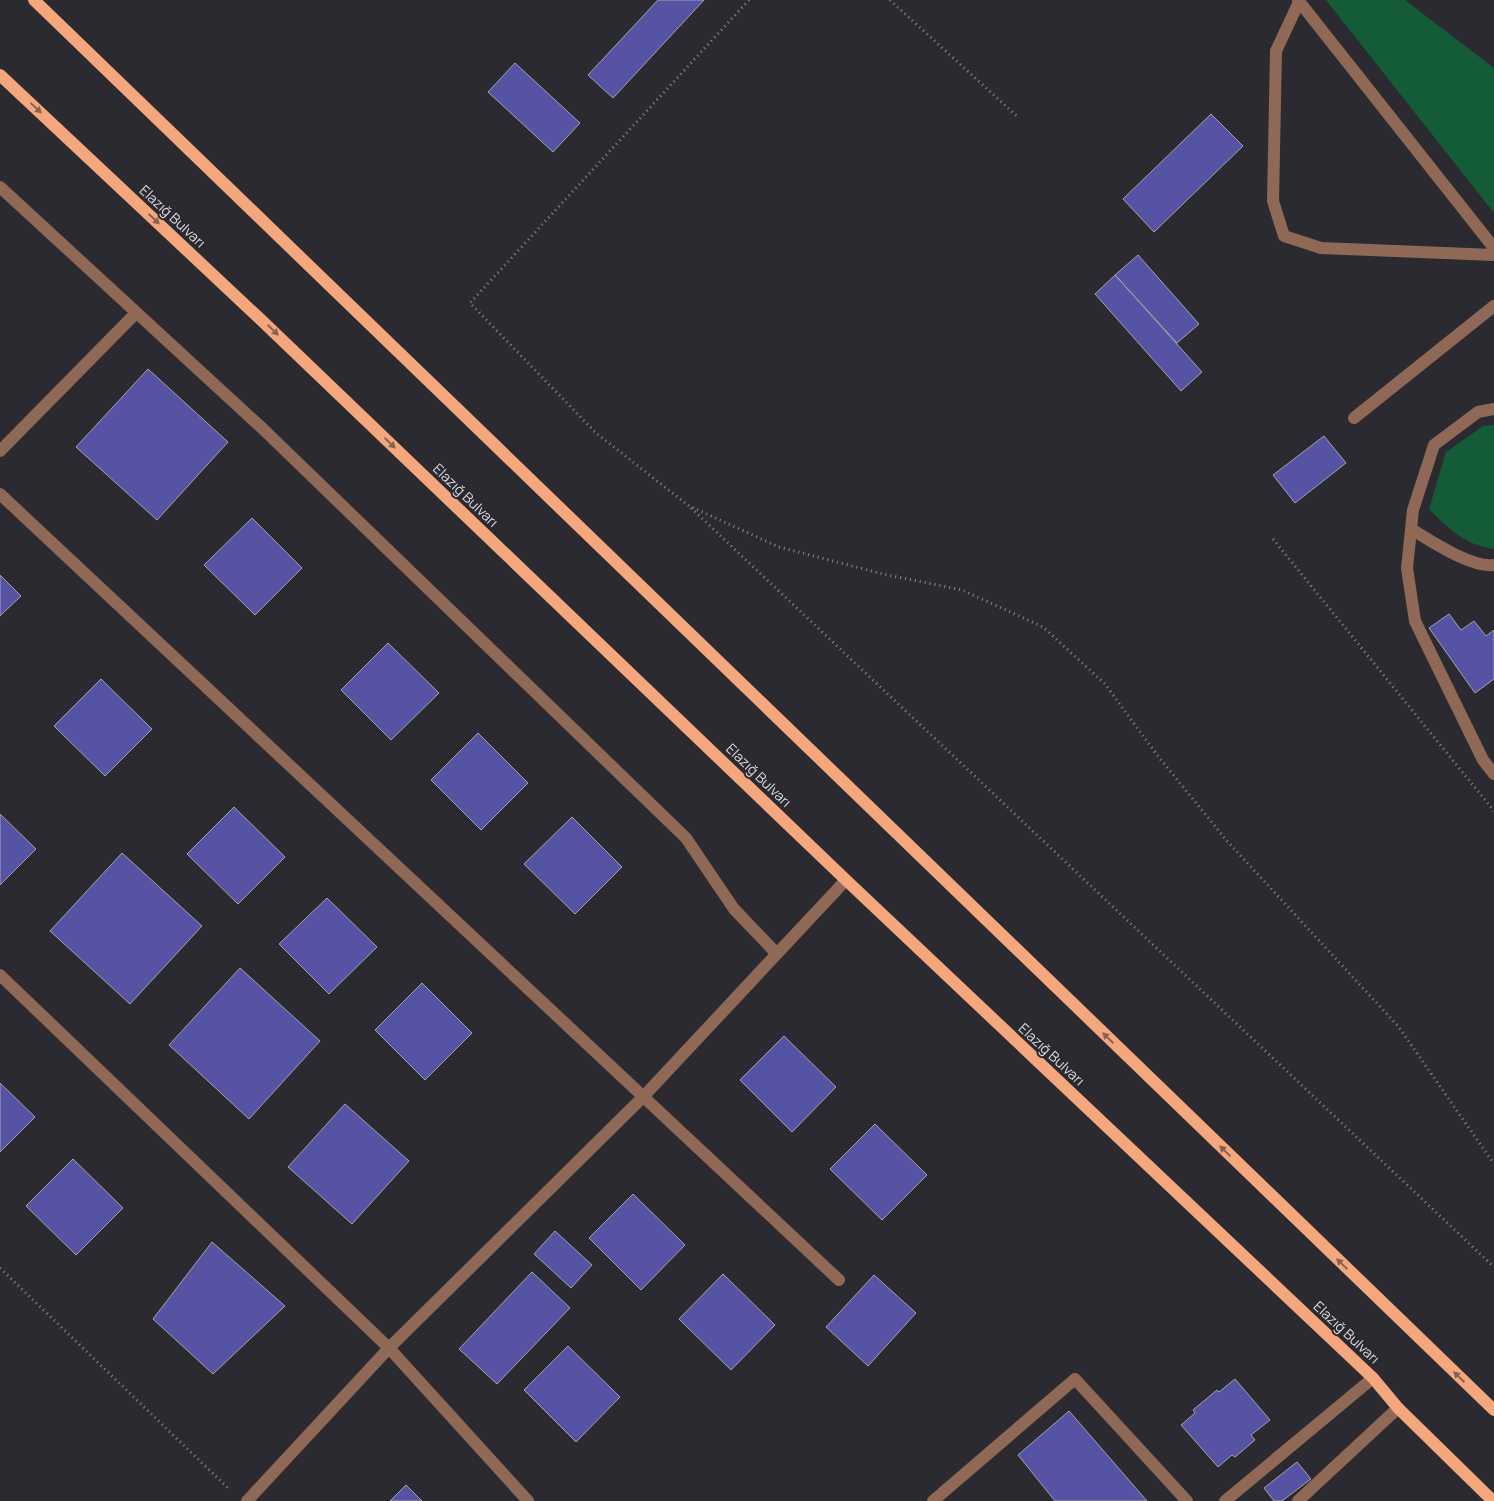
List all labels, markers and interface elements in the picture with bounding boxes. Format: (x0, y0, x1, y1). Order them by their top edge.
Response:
one-way arrow (29, 102, 41, 114)
street label: Elazığ Bulvarı (136, 180, 210, 252)
one-way arrow (148, 213, 160, 225)
one-way arrow (267, 324, 279, 336)
one-way arrow (384, 437, 396, 449)
street label: Elazığ Bulvarı (429, 459, 503, 531)
street label: Elazığ Bulvarı (722, 739, 796, 811)
street label: Elazığ Bulvarı (1015, 1018, 1089, 1090)
one-way arrow (1102, 1032, 1114, 1044)
one-way arrow (1219, 1145, 1231, 1157)
one-way arrow (1336, 1258, 1348, 1270)
street label: Elazığ Bulvarı (1310, 1296, 1384, 1368)
one-way arrow (1453, 1371, 1465, 1383)

